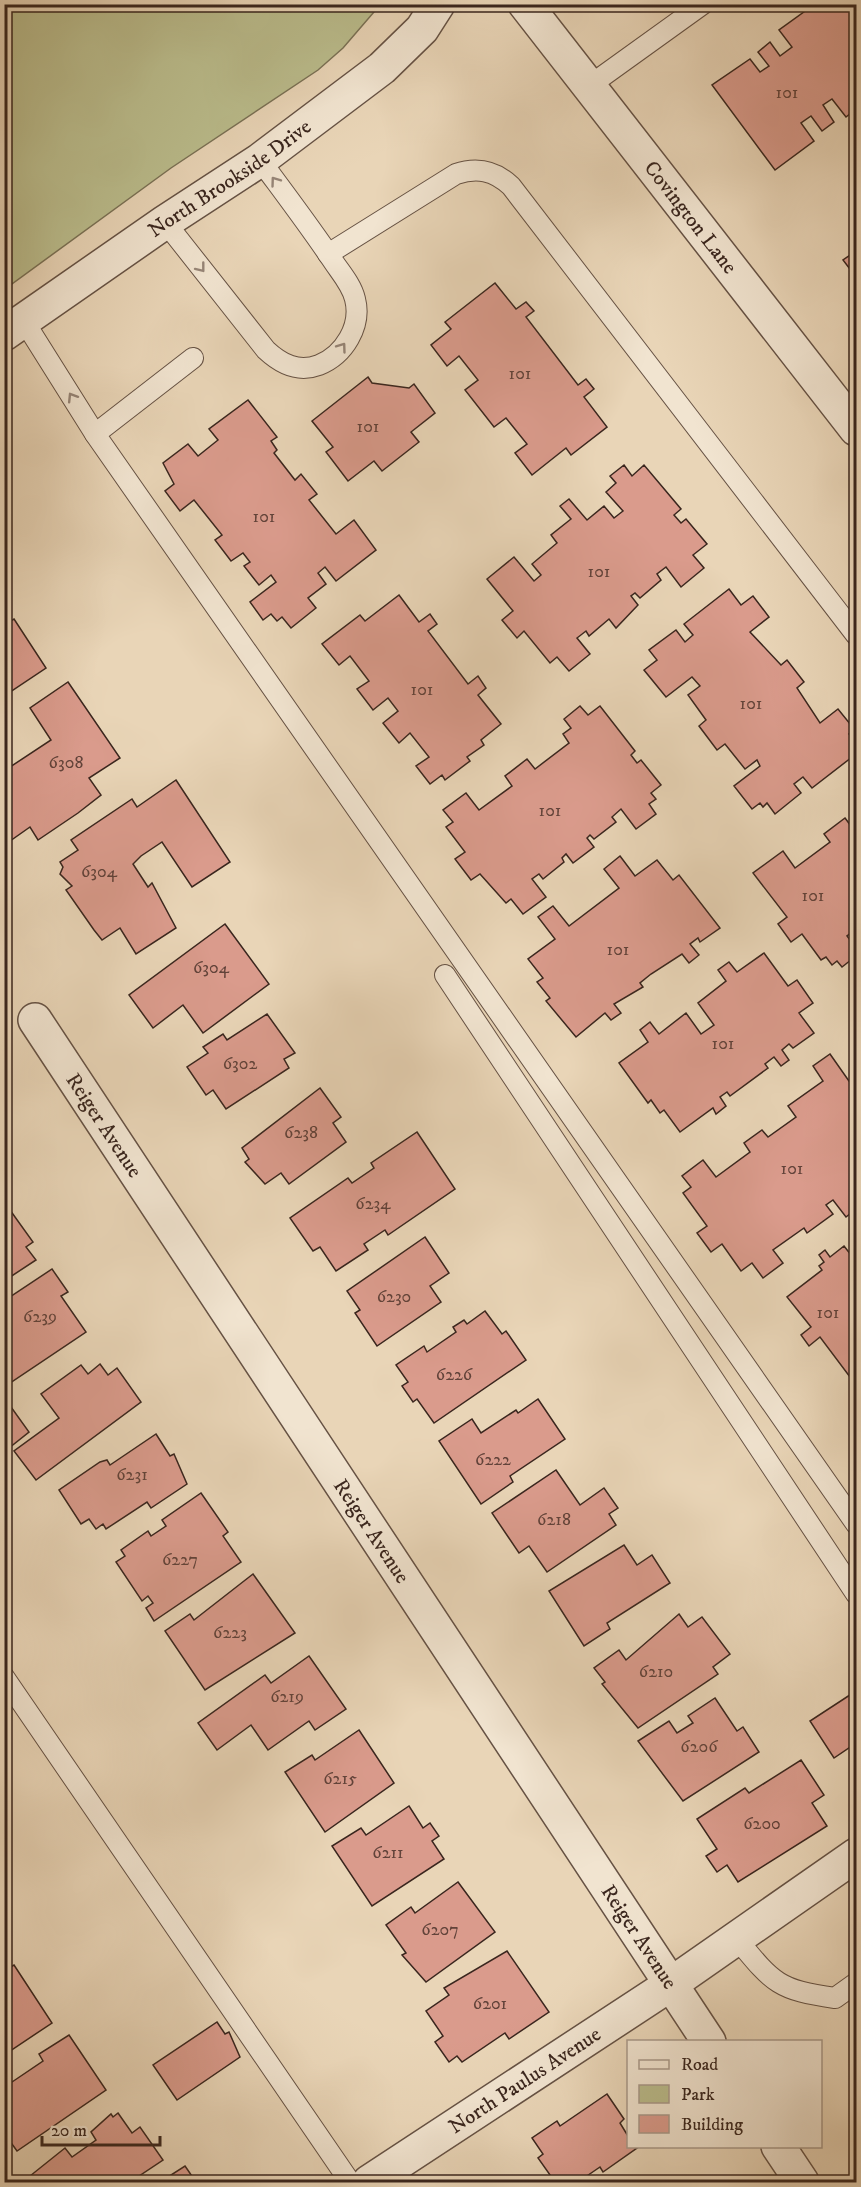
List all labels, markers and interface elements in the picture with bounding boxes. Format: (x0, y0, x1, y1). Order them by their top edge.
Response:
house number: 101 (776, 82, 798, 104)
street label: North Brookside Drive (143, 114, 317, 244)
street label: Covington Lane (638, 156, 742, 280)
one-way arrow (271, 176, 282, 187)
one-way arrow (193, 261, 204, 272)
one-way arrow (335, 342, 346, 353)
house number: 101 (509, 363, 531, 385)
one-way arrow (68, 392, 79, 403)
house number: 101 (357, 416, 379, 438)
house number: 101 (253, 506, 275, 528)
house number: 101 (588, 561, 610, 583)
house number: 101 (411, 679, 433, 701)
house number: 101 (740, 693, 762, 715)
house number: 6308 (49, 752, 83, 774)
house number: 101 (539, 800, 561, 822)
house number: 6304 (81, 861, 118, 883)
house number: 101 (802, 885, 824, 907)
house number: 101 (607, 939, 629, 961)
house number: 6304 (193, 957, 230, 979)
house number: 101 (712, 1033, 734, 1055)
house number: 6302 (223, 1053, 257, 1075)
street label: Reiger Avenue (60, 1069, 148, 1183)
house number: 6238 (284, 1122, 318, 1144)
house number: 101 (781, 1158, 803, 1180)
house number: 6234 (355, 1193, 391, 1215)
house number: 6230 (377, 1286, 411, 1308)
house number: 101 (817, 1302, 839, 1324)
house number: 6239 (23, 1306, 57, 1328)
house number: 6226 (436, 1364, 473, 1386)
house number: 6222 (475, 1449, 511, 1471)
house number: 6231 (116, 1464, 148, 1486)
street label: Reiger Avenue (327, 1474, 415, 1589)
house number: 6218 (537, 1509, 571, 1531)
house number: 6227 (162, 1549, 198, 1571)
house number: 6223 (213, 1622, 247, 1644)
house number: 6210 (639, 1661, 673, 1683)
house number: 6219 (270, 1686, 304, 1708)
house number: 6206 (680, 1736, 718, 1758)
house number: 6215 (323, 1768, 357, 1790)
house number: 6200 (743, 1813, 781, 1835)
house number: 6211 (372, 1842, 404, 1864)
street label: Reiger Avenue (595, 1880, 683, 1995)
house number: 6207 (421, 1919, 459, 1941)
house number: 6201 (473, 1993, 507, 2015)
street label: North Paulus Avenue (444, 2021, 606, 2140)
legend (627, 2040, 822, 2148)
text: Road (681, 2054, 718, 2076)
text: Park (681, 2084, 715, 2106)
scale bar (42, 2109, 160, 2147)
text: Building (681, 2114, 743, 2136)
text: 20 m (51, 2120, 87, 2142)

